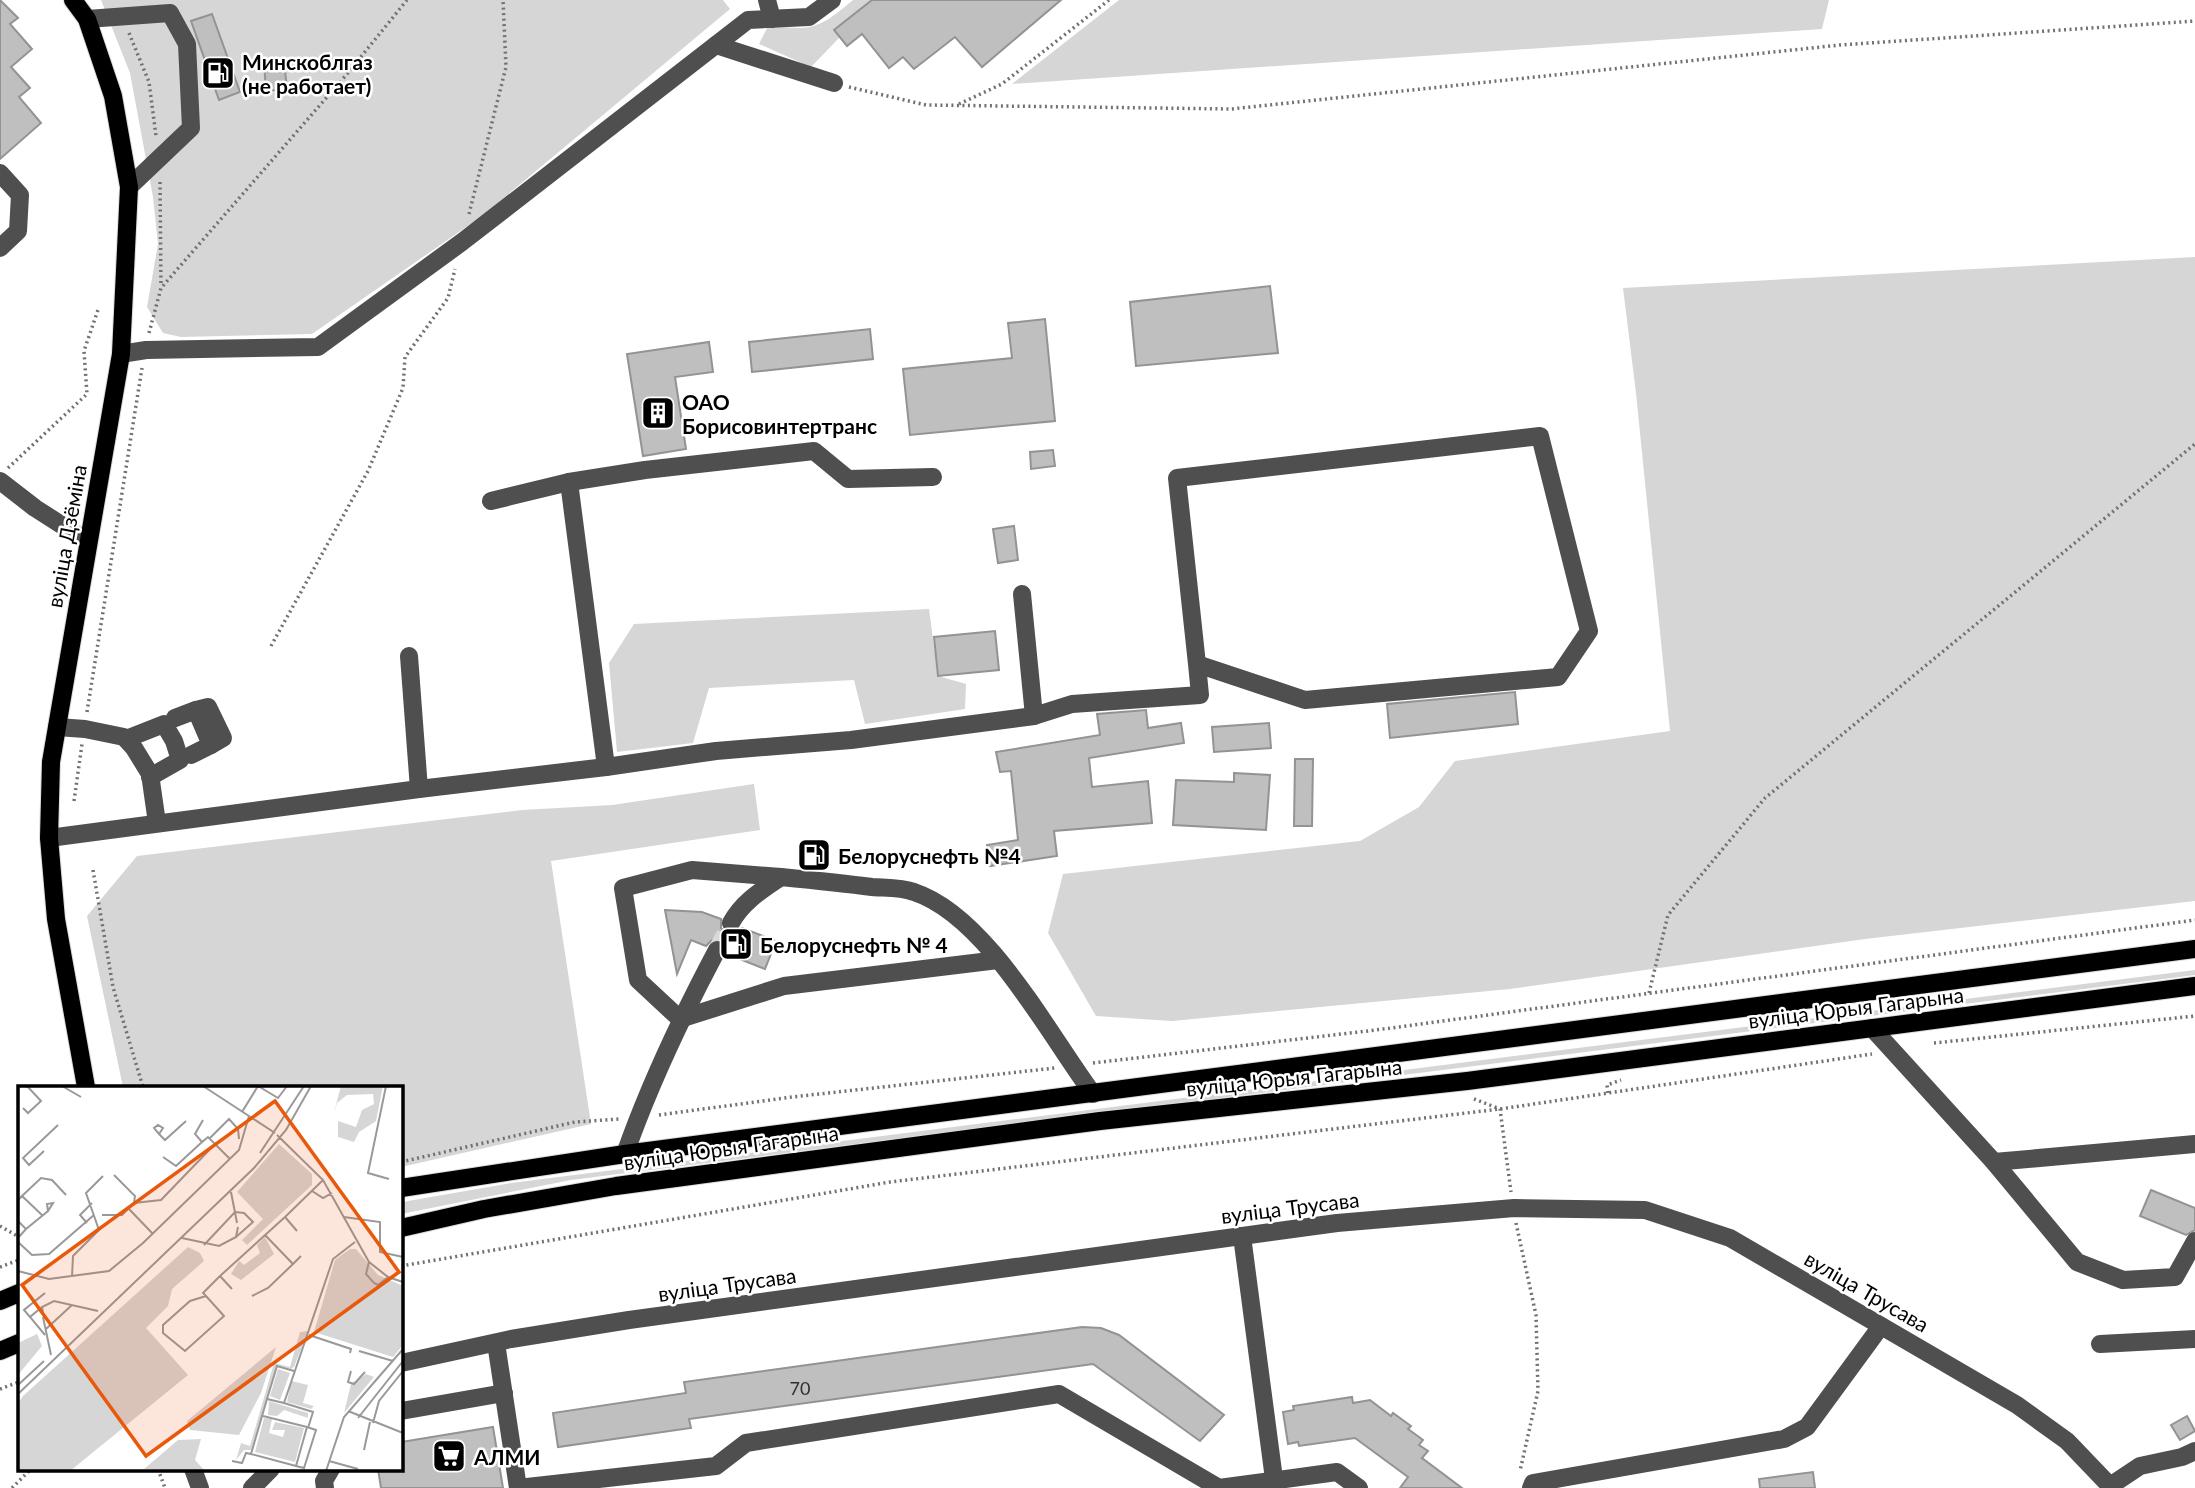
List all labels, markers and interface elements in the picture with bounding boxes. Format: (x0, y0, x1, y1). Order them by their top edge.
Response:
place label: Минскоблгаз (не работает) (242, 49, 373, 98)
fuel station icon: Минскоблгаз (не работает) (199, 54, 237, 92)
place label: ОАО Борисовинтертранс (682, 389, 877, 438)
building icon: ОАО Борисовинтертранс (639, 394, 677, 432)
street label: вуліца Дзёміна (41, 462, 91, 610)
fuel station icon: Белоруснефть №4 (795, 836, 833, 874)
place label: Белоруснефть №4 (838, 843, 1021, 868)
fuel station icon: Белоруснефть № 4 (717, 925, 755, 963)
place label: Белоруснефть № 4 (760, 932, 948, 957)
street label: вуліца Юрыя Гагарына (1747, 981, 1965, 1033)
street label: вуліца Юрыя Гагарына (1185, 1053, 1403, 1101)
inset map (18, 1086, 402, 1470)
street label: вуліца Юрыя Гагарына (622, 1120, 840, 1174)
street label: вуліца Трусава (1219, 1186, 1361, 1228)
street label: вуліца Трусава (1800, 1245, 1934, 1337)
street label: вуліца Трусава (656, 1262, 798, 1306)
house number: 70 (790, 1377, 810, 1399)
supermarket icon: АЛМИ (430, 1437, 468, 1475)
place label: АЛМИ (473, 1444, 541, 1469)

